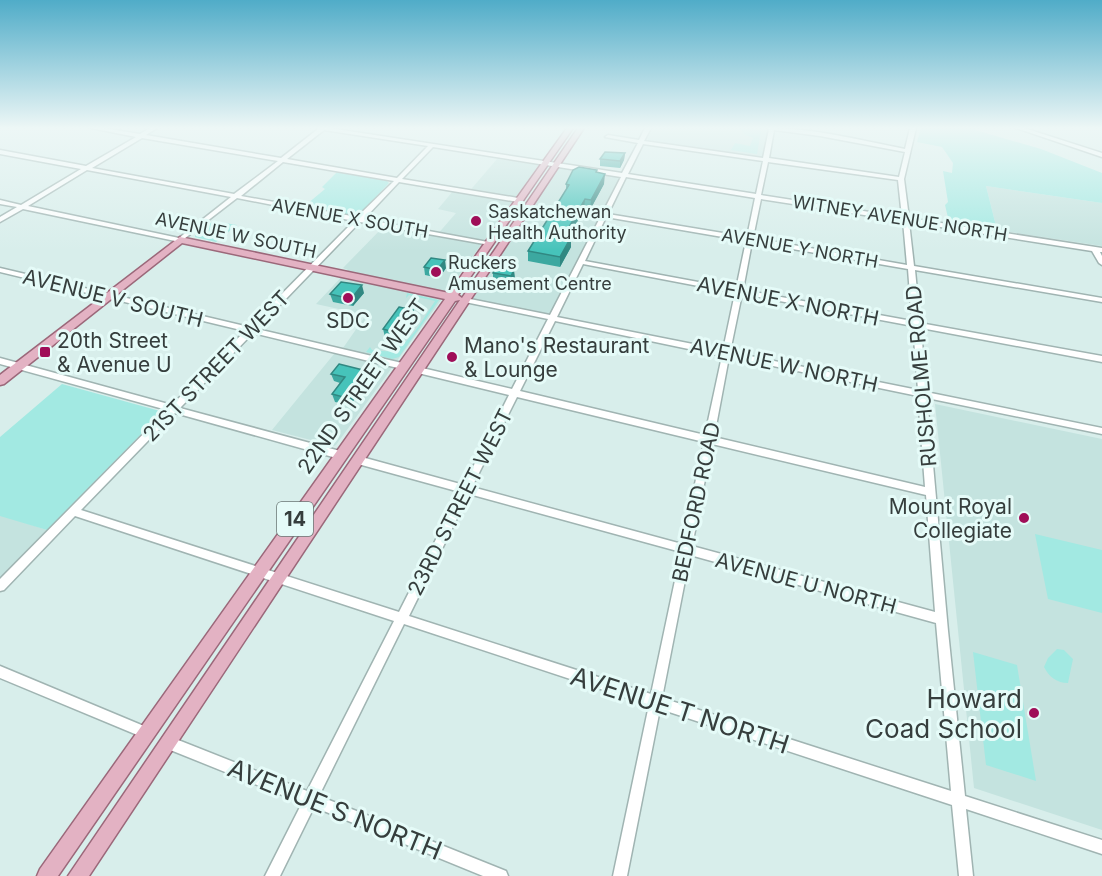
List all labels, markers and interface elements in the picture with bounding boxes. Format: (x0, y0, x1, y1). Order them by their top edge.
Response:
street label: WITNEY AVENUE NORTH (791, 191, 1009, 245)
street label: AVENUE X SOUTH (270, 194, 430, 242)
place label: Saskatchewan Health Authority (488, 201, 627, 243)
street label: AVENUE W SOUTH (154, 208, 318, 262)
marker: Saskatchewan Health Authority (469, 214, 483, 228)
street label: AVENUE Y NORTH (720, 224, 880, 272)
place label: Ruckers Amusement Centre (448, 252, 612, 294)
street label: AVENUE V SOUTH (20, 264, 206, 332)
marker: Ruckers Amusement Centre (429, 265, 443, 279)
street label: AVENUE X NORTH (695, 271, 881, 331)
street label: RUSHOLME ROAD (901, 284, 941, 468)
street label: 21ST STREET WEST (138, 285, 294, 447)
marker: SDC (341, 291, 355, 305)
street label: 22ND STREET WEST (292, 294, 432, 478)
place label: SDC (326, 308, 370, 333)
place label: 20th Street & Avenue U (57, 328, 172, 377)
place label: Mano's Restaurant & Lounge (464, 333, 650, 382)
street label: AVENUE W NORTH (688, 333, 880, 397)
marker: 20th Street & Avenue U (38, 345, 52, 359)
marker: Mano's Restaurant & Lounge (445, 350, 459, 364)
street label: 23RD STREET WEST (402, 405, 518, 599)
street label: BEDFORD ROAD (667, 420, 725, 584)
place label: Mount Royal Collegiate (889, 494, 1012, 543)
road number: 14 (277, 502, 313, 536)
marker: Mount Royal Collegiate (1017, 511, 1031, 525)
street label: AVENUE U NORTH (713, 547, 899, 619)
street label: AVENUE T NORTH (567, 660, 793, 760)
place label: Howard Coad School (865, 683, 1022, 744)
marker: Howard Coad School (1027, 706, 1041, 720)
street label: AVENUE S NORTH (224, 752, 446, 866)

